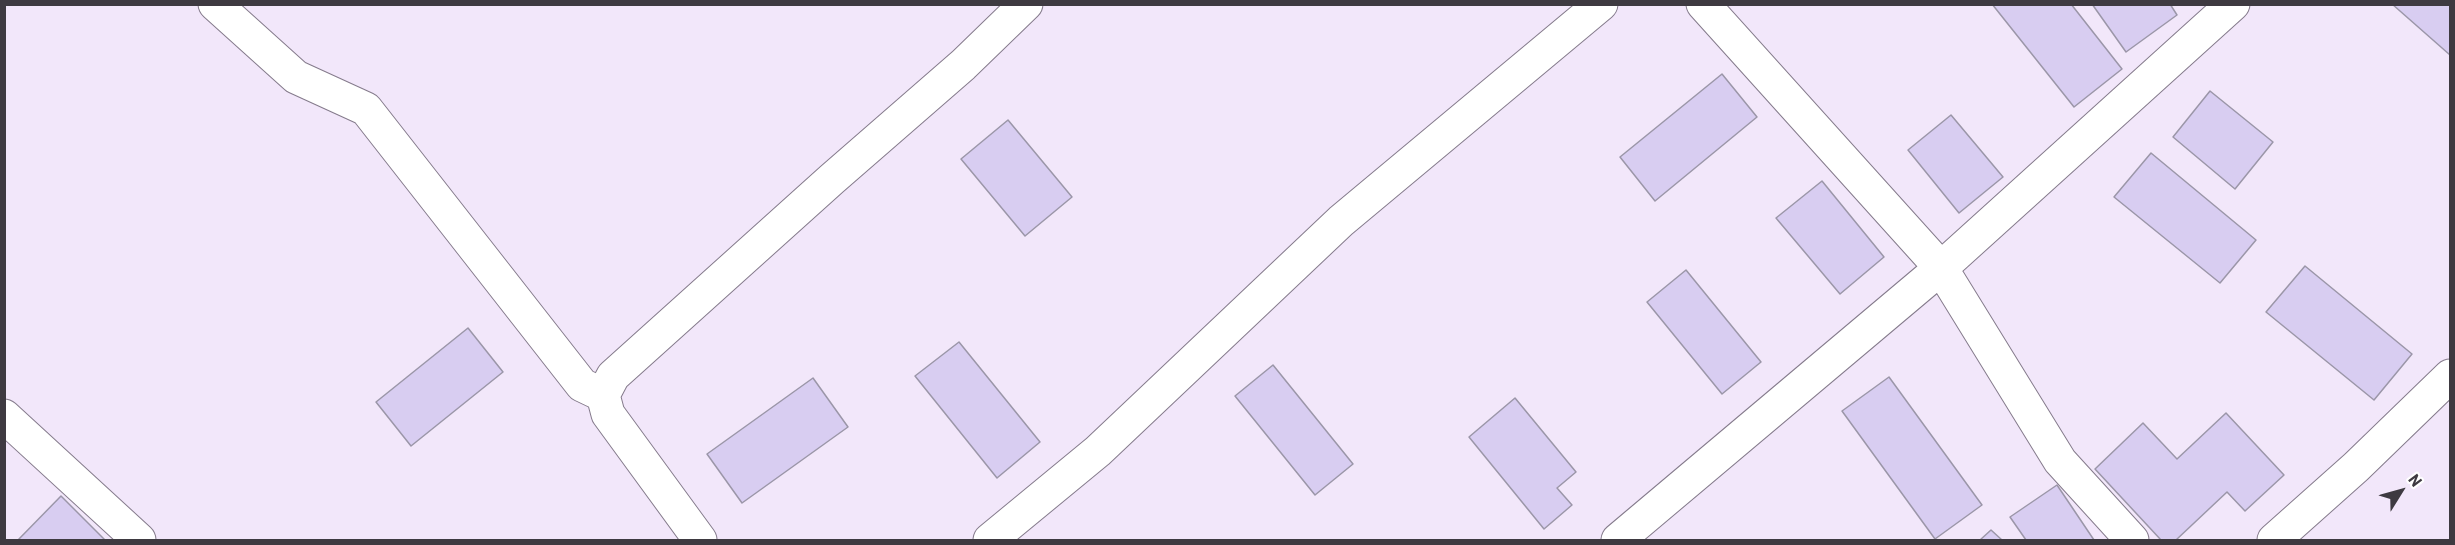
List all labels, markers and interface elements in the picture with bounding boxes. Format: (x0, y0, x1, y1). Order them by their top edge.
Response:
north arrow (2371, 461, 2431, 521)
text: N (2405, 470, 2427, 490)

